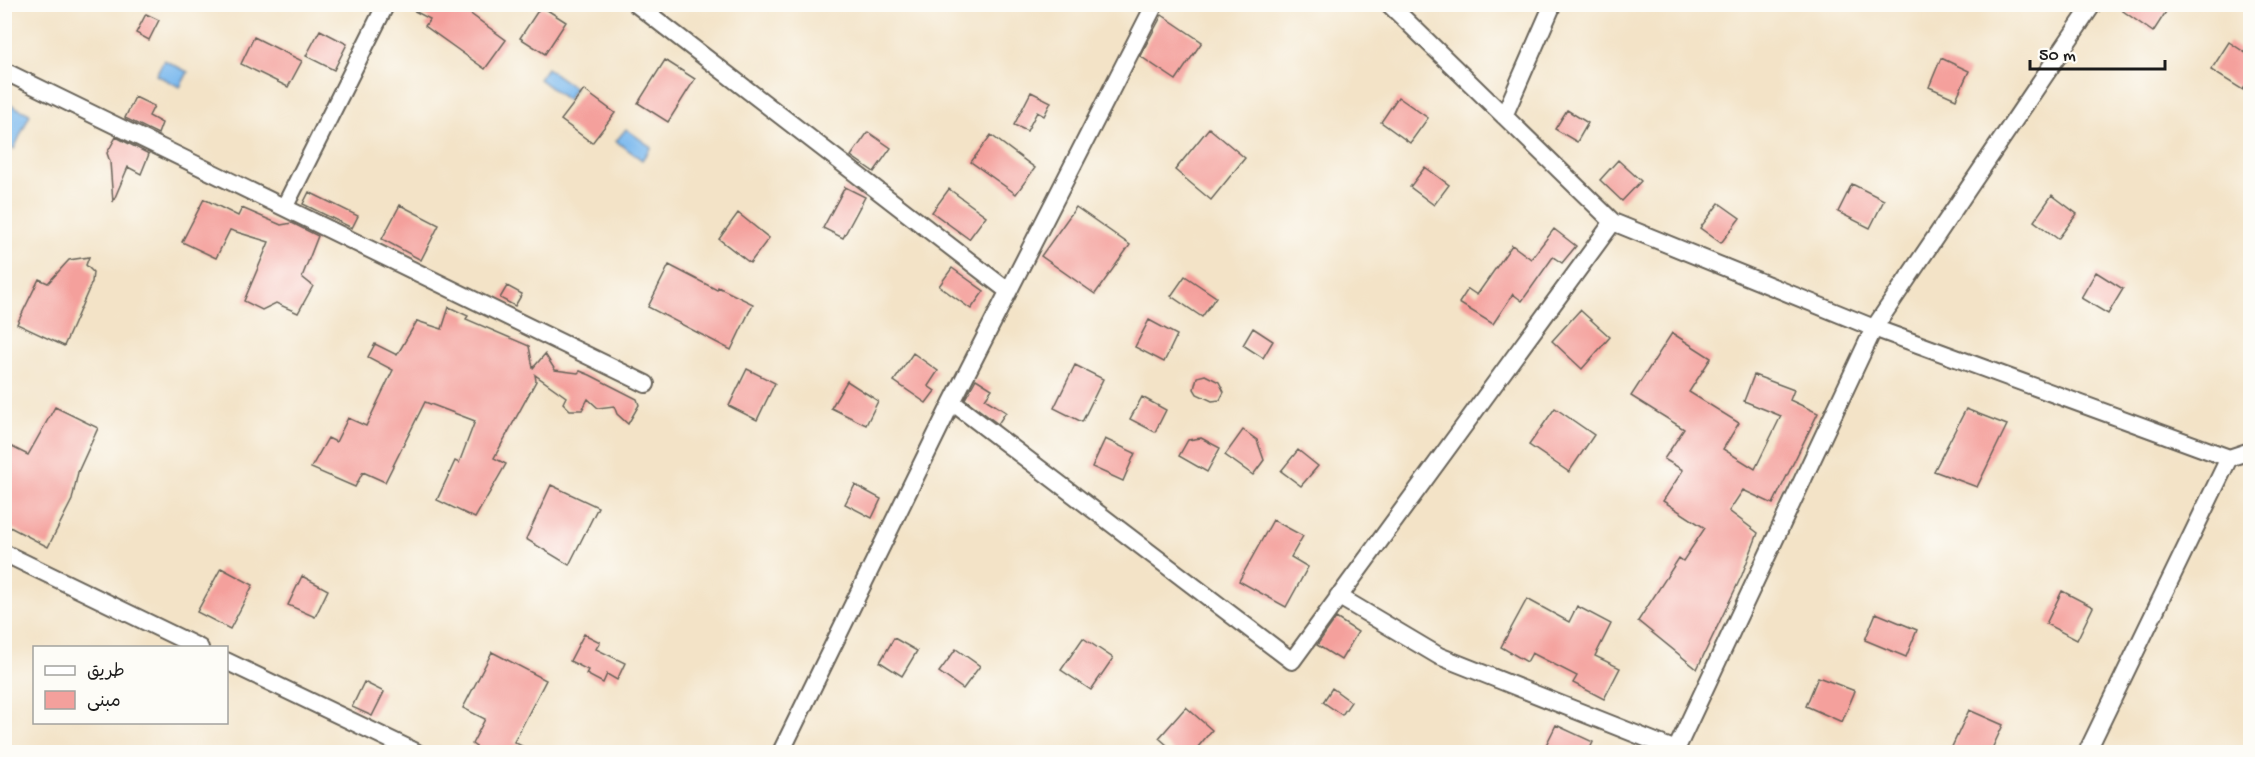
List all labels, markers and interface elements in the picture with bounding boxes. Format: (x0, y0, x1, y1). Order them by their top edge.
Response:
scale bar (2030, 33, 2165, 71)
text: 50 m (2039, 46, 2076, 67)
legend (33, 646, 228, 724)
text: طريق (87, 662, 125, 683)
text: مبنى (87, 692, 121, 713)

